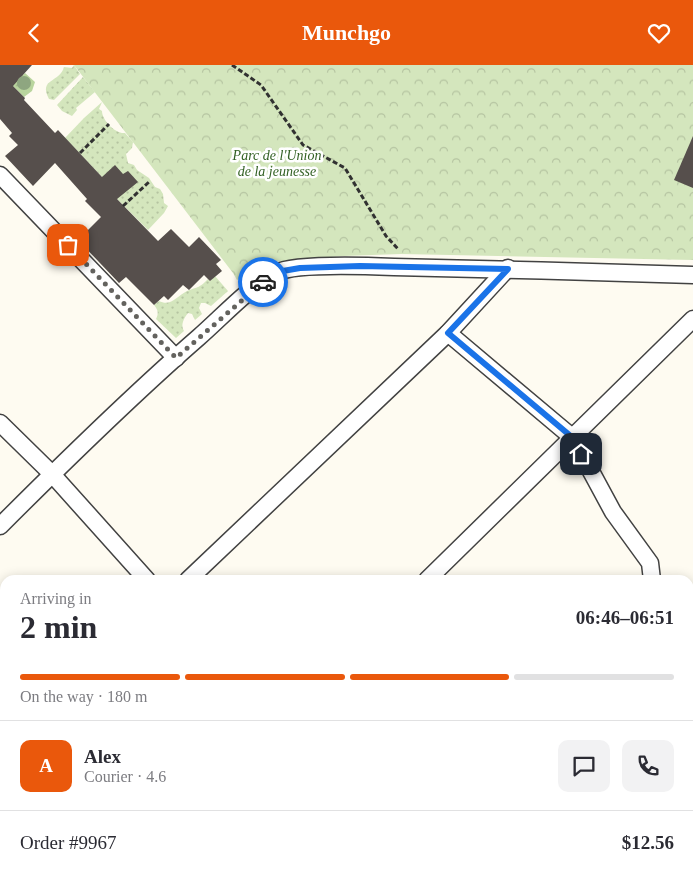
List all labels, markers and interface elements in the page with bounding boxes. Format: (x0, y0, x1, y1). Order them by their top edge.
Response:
icon: back (20, 19, 48, 47)
icon: heart (645, 19, 673, 47)
text: Munchgo (302, 20, 391, 45)
park label: Parc de l'Union de la jeunesse (232, 148, 321, 179)
pin (47, 224, 89, 266)
icon: bag (54, 231, 82, 259)
courier (238, 257, 288, 307)
icon: car (249, 268, 277, 296)
pin (560, 433, 602, 475)
icon: home (567, 440, 595, 468)
text: Arriving in (20, 590, 92, 607)
text: 06:46–06:51 (576, 607, 674, 628)
text: 2 min (20, 609, 97, 645)
text: On the way · 180 m (20, 688, 148, 705)
button: chat (558, 740, 610, 792)
button: phone (622, 740, 674, 792)
text: Alex (84, 746, 121, 767)
text: A (39, 755, 53, 776)
text: Courier · 4.6 (84, 768, 166, 785)
text: Order #9967 (20, 832, 117, 853)
text: $12.56 (622, 832, 674, 853)

